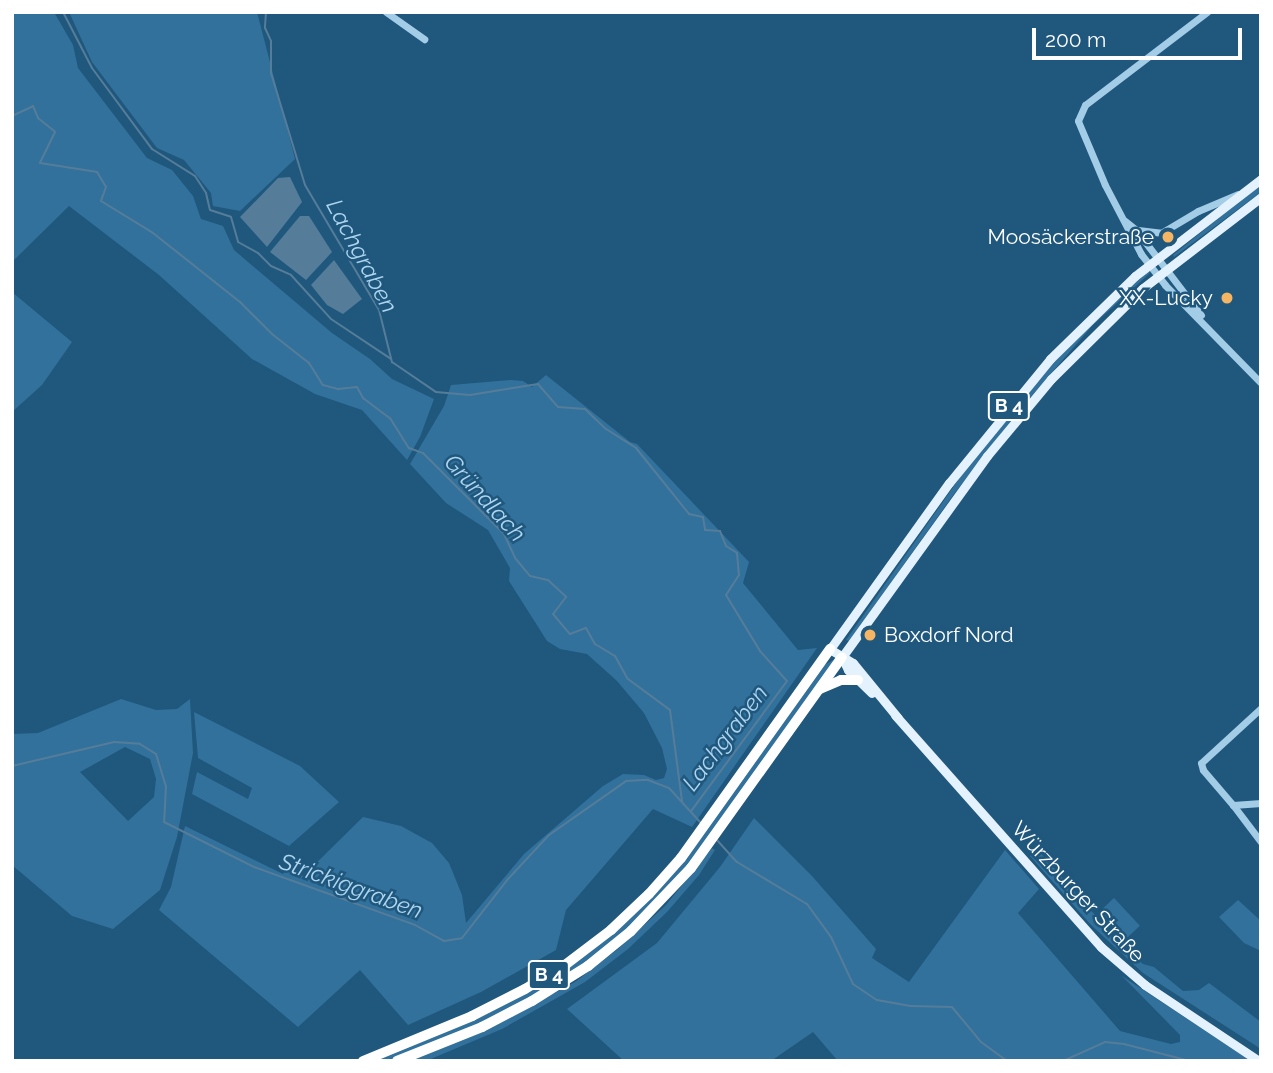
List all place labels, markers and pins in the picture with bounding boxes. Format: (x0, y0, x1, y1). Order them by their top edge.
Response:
place label: Moosäckerstraße (988, 224, 1154, 250)
marker: Moosäckerstraße (1160, 229, 1176, 245)
place label: XX-Lucky (1119, 285, 1213, 311)
marker: XX-Lucky (1219, 290, 1235, 306)
place label: Boxdorf Nord (884, 622, 1014, 648)
marker: Boxdorf Nord (862, 627, 878, 643)

